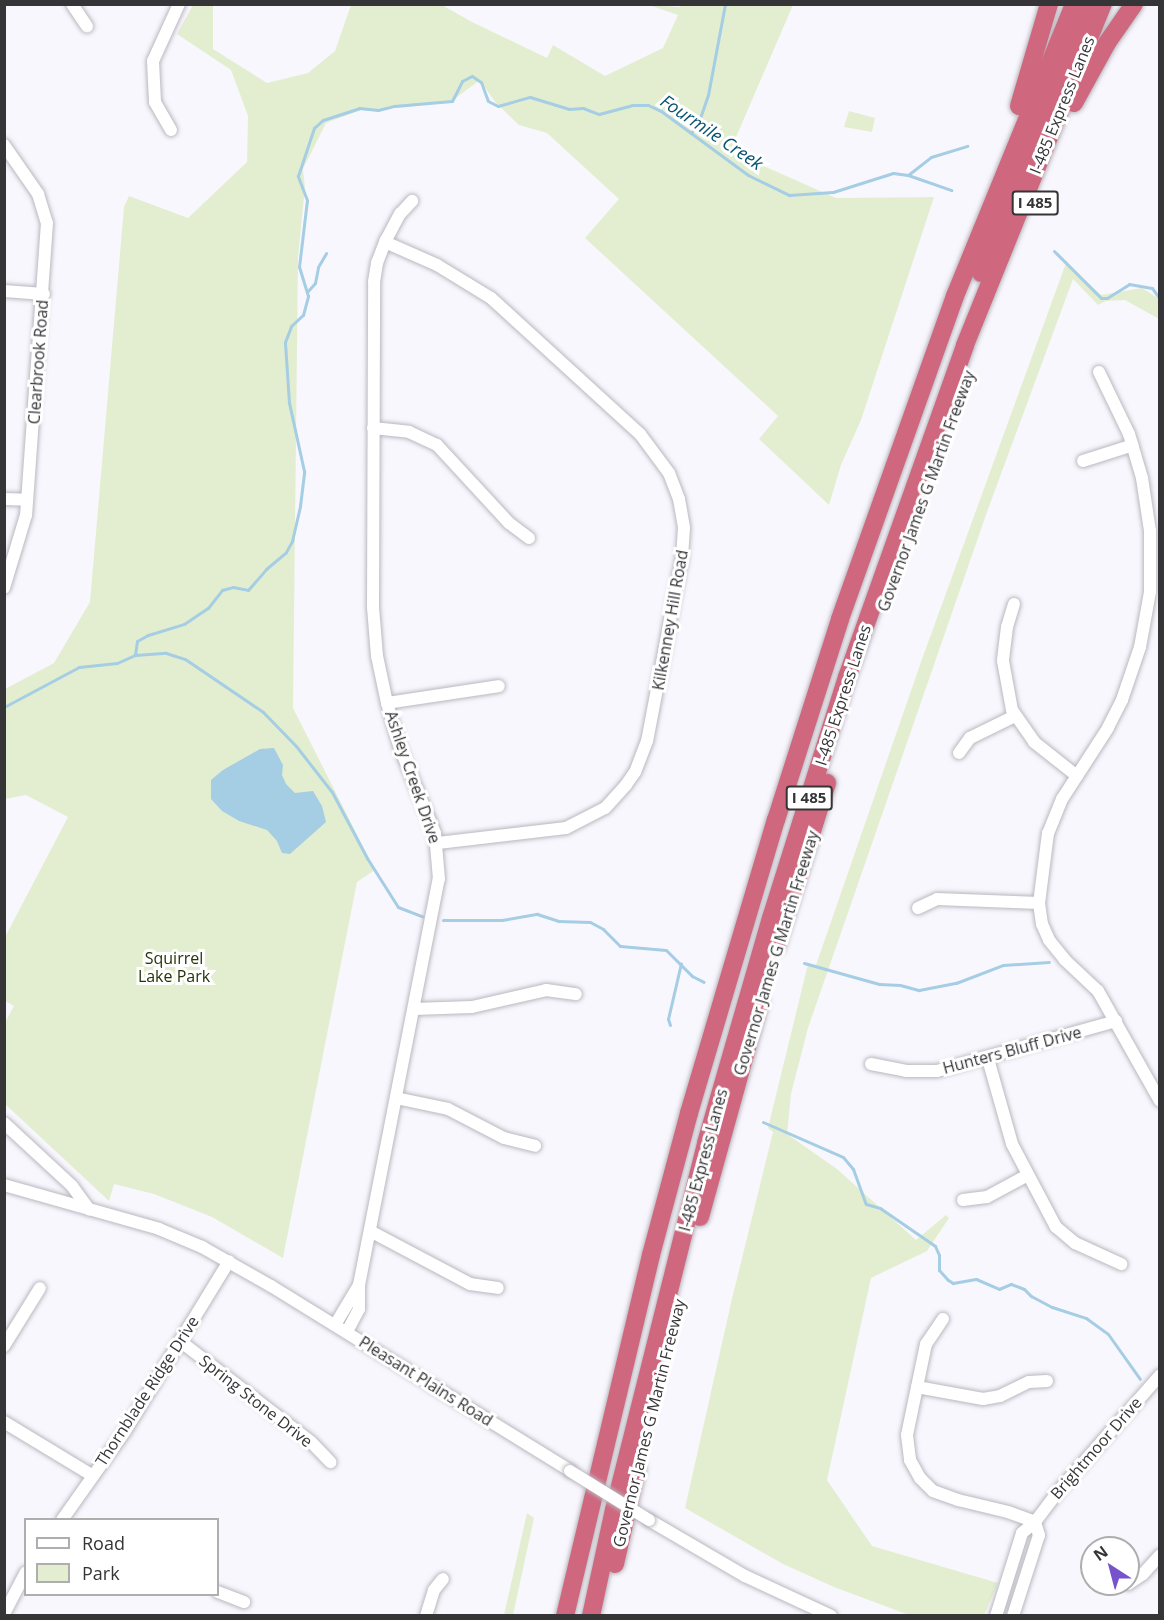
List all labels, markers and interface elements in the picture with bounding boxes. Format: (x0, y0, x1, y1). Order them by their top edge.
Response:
street label: I-485 Express Lanes (1026, 33, 1098, 177)
water label: Fourmile Creek (657, 90, 767, 174)
road number: I 485 (1011, 191, 1059, 215)
street label: Clearbrook Road (24, 299, 52, 425)
street label: Governor James G Martin Freeway (873, 368, 979, 614)
street label: Kilkenney Hill Road (648, 548, 692, 692)
street label: I-485 Express Lanes (811, 622, 875, 768)
street label: Ashley Creek Drive (381, 708, 445, 846)
road number: I 485 (785, 786, 833, 810)
street label: Governor James G Martin Freeway (730, 828, 822, 1078)
park label: Squirrel Lake Park (138, 948, 210, 986)
street label: Hunters Bluff Drive (941, 1022, 1083, 1078)
street label: I-485 Express Lanes (675, 1087, 731, 1233)
street label: Governor James G Martin Freeway (609, 1297, 689, 1549)
street label: Thornblade Ridge Drive (91, 1312, 203, 1470)
street label: Pleasant Plains Road (356, 1332, 496, 1430)
street label: Spring Stone Drive (196, 1351, 316, 1451)
street label: Brightmoor Drive (1046, 1393, 1146, 1503)
legend (24, 1518, 219, 1596)
text: Road (82, 1531, 125, 1555)
north arrow (1080, 1536, 1140, 1596)
text: N (1089, 1540, 1112, 1566)
text: Park (82, 1561, 120, 1585)

